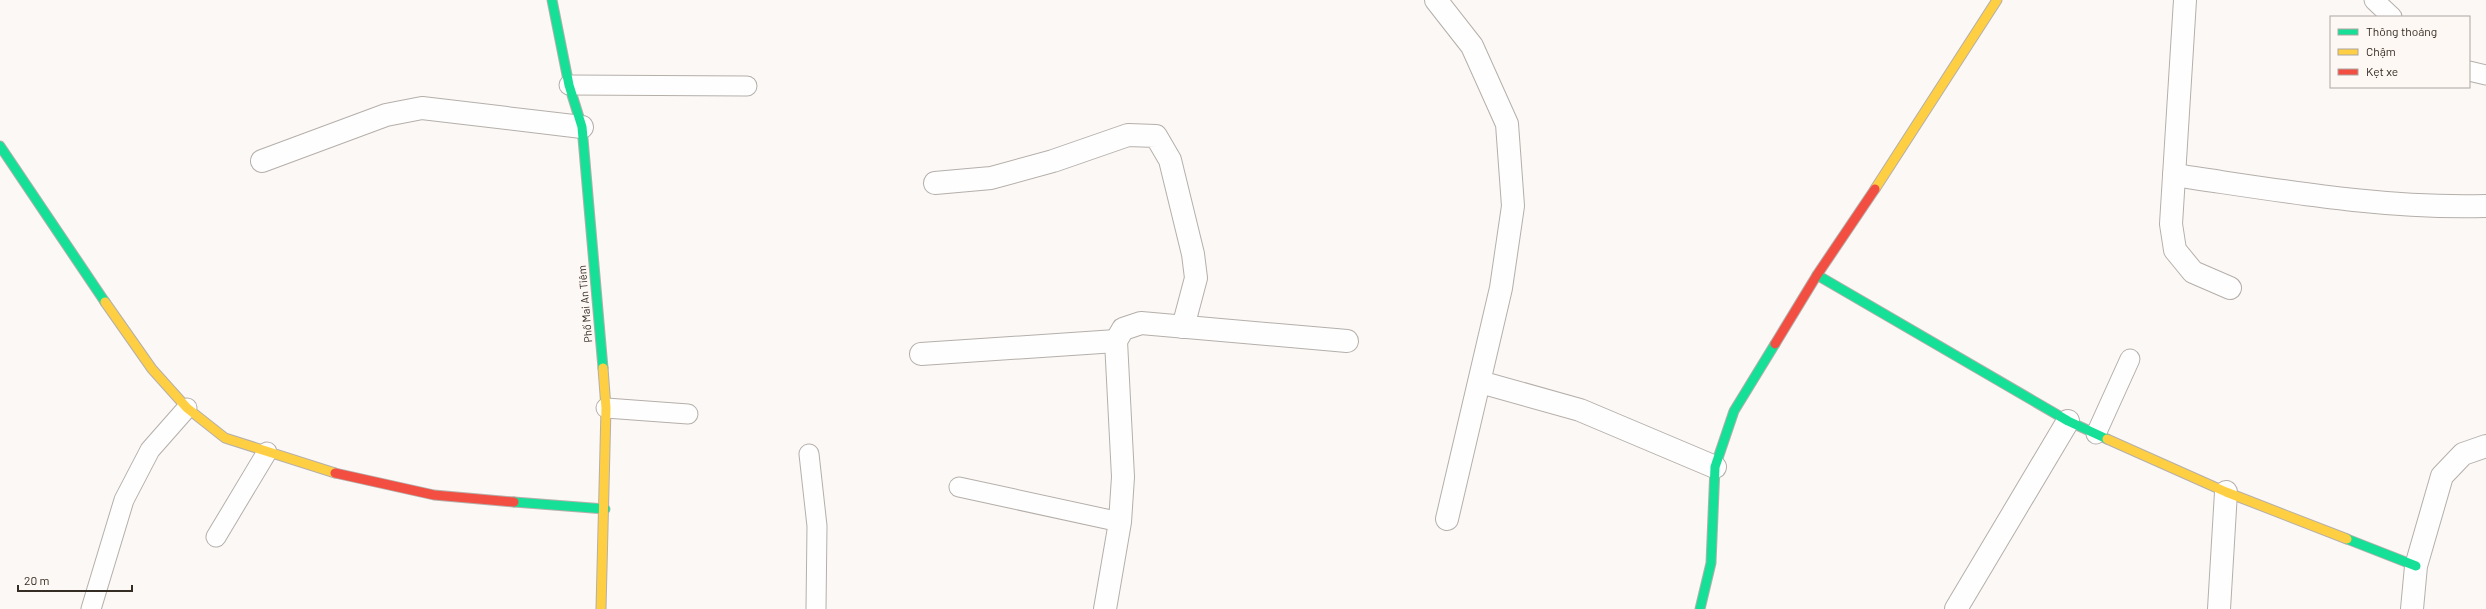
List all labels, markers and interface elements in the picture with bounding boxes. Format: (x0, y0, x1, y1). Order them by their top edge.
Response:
legend (2330, 16, 2470, 88)
text: Thông thoáng (2366, 24, 2437, 38)
text: Chậm (2366, 44, 2396, 58)
text: Kẹt xe (2366, 64, 2398, 78)
street label: Phố Mai An Tiêm (575, 265, 594, 343)
scale bar (18, 567, 132, 593)
text: 20 m (24, 573, 50, 587)

